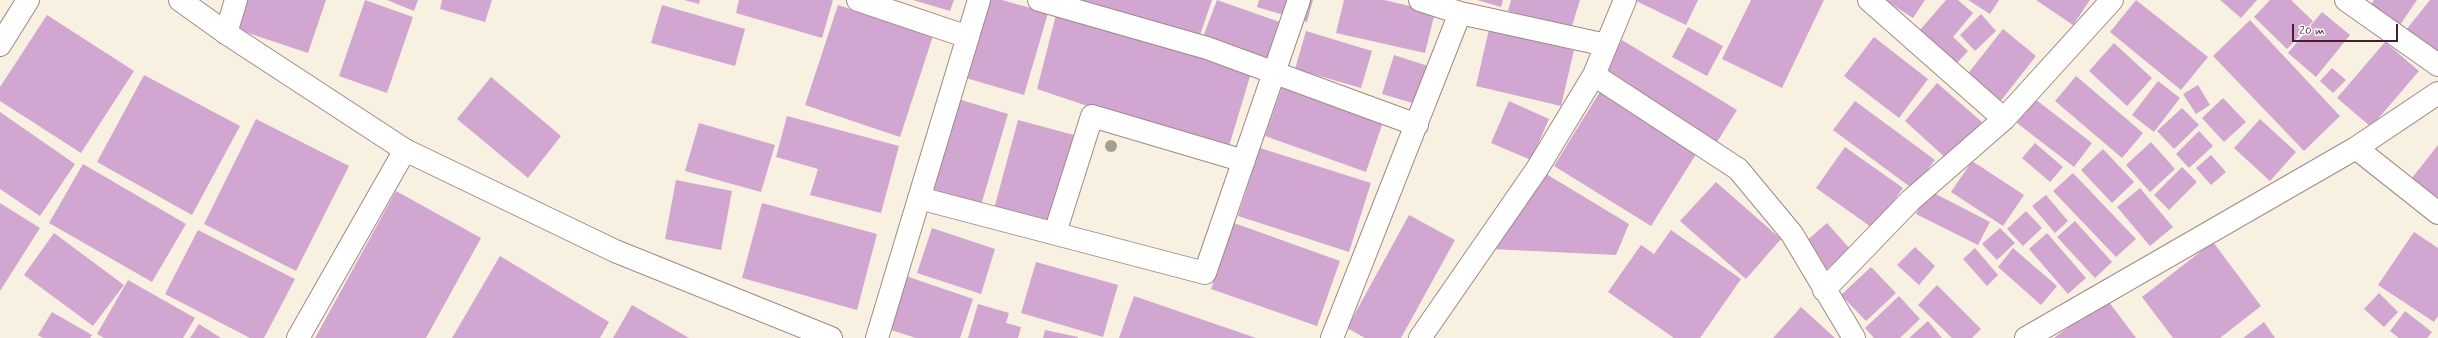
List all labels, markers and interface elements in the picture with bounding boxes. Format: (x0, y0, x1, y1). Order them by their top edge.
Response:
scale bar (2294, 16, 2400, 42)
text: 20 m (2299, 23, 2325, 39)

